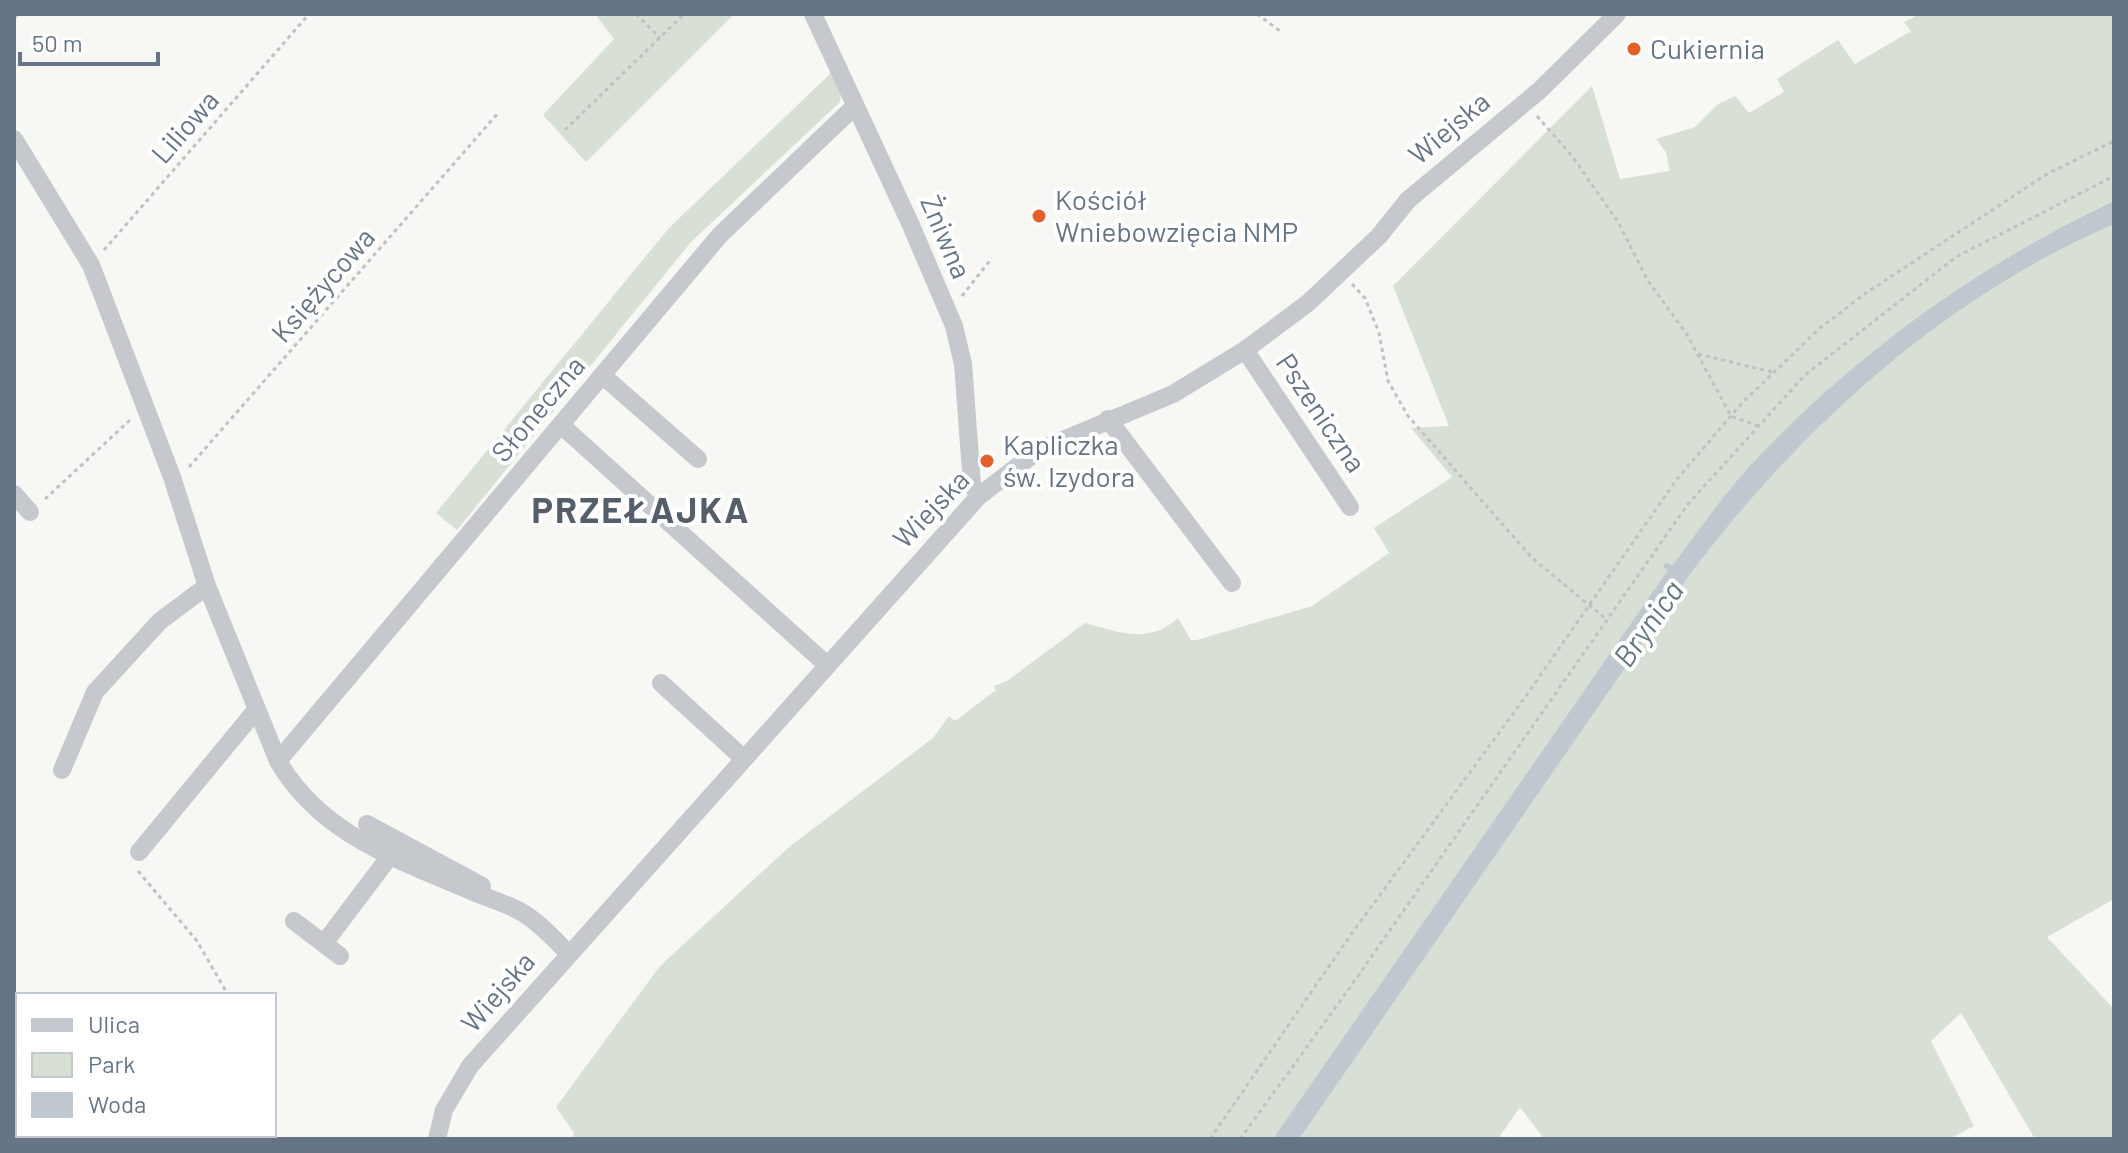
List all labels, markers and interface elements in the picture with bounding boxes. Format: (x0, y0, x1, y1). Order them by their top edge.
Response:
scale bar (20, 16, 158, 66)
text: 50 m (32, 28, 83, 57)
place label: Cukiernia (1650, 31, 1765, 65)
marker: Cukiernia (1625, 40, 1643, 58)
street label: Liliowa (143, 83, 225, 170)
street label: Wiejska (1401, 84, 1496, 171)
place label: Kościół Wniebowzięcia NMP (1055, 182, 1298, 248)
street label: Żniwna (914, 190, 980, 283)
marker: Kościół Wniebowzięcia NMP (1030, 207, 1048, 225)
street label: Księżycowa (263, 220, 381, 349)
street label: Pszeniczna (1270, 347, 1374, 478)
street label: Słoneczna (483, 349, 591, 468)
place label: Kapliczka św. Izydora (1003, 427, 1135, 493)
marker: Kapliczka św. Izydora (978, 452, 996, 470)
street label: Wiejska (885, 462, 976, 554)
district label: PRZEŁAJKA (532, 487, 750, 530)
water label: Brynica (1605, 573, 1690, 673)
street label: Wiejska (453, 944, 541, 1038)
legend (16, 993, 276, 1137)
text: Ulica (88, 1009, 140, 1038)
text: Park (88, 1049, 135, 1078)
text: Woda (88, 1089, 146, 1118)

